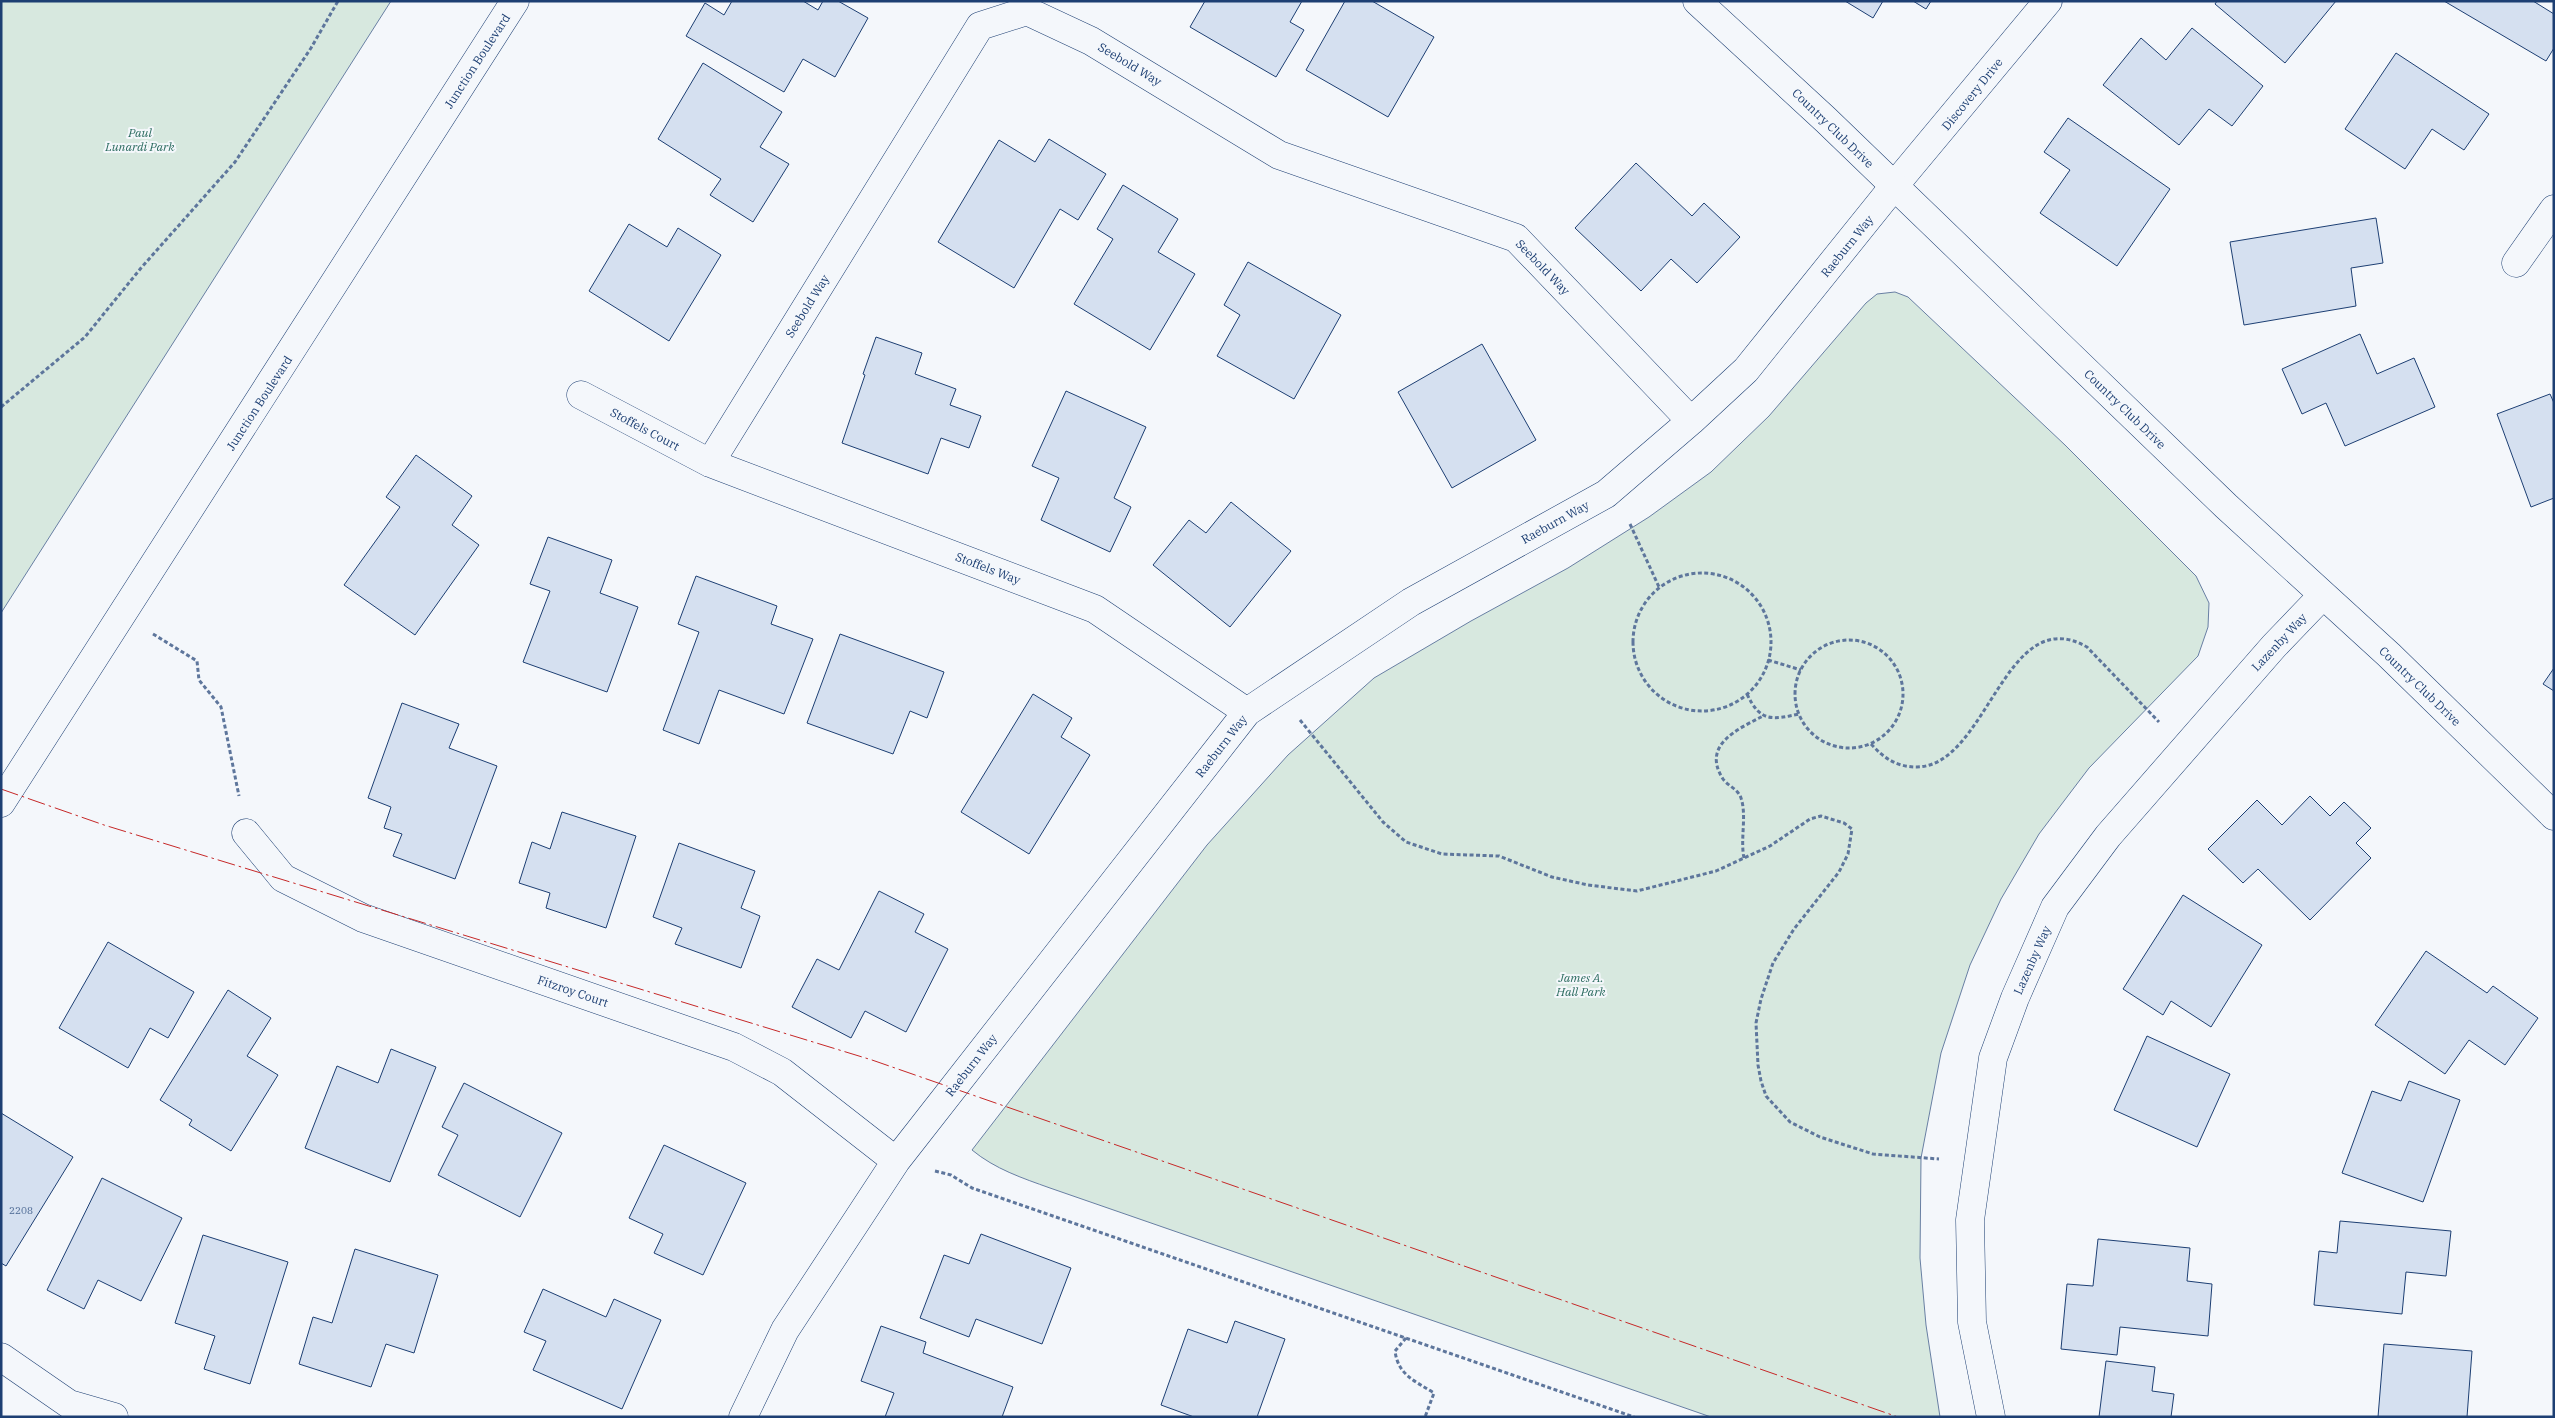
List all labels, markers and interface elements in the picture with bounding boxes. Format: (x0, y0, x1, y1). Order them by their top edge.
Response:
street label: Junction Boulevard (441, 11, 513, 111)
street label: Seebold Way (1096, 39, 1165, 89)
street label: Discovery Drive (1938, 55, 2006, 133)
street label: Country Club Drive (1789, 85, 1877, 171)
park label: Paul Lunardi Park (104, 125, 175, 154)
street label: Raeburn Way (1818, 212, 1877, 280)
street label: Seebold Way (1513, 236, 1574, 298)
street label: Seebold Way (782, 271, 833, 340)
street label: Junction Boulevard (223, 353, 295, 453)
street label: Country Club Drive (2081, 366, 2169, 452)
street label: Stoffels Court (608, 404, 682, 454)
street label: Raeburn Way (1518, 497, 1592, 547)
street label: Stoffels Way (953, 549, 1023, 587)
street label: Lazenby Way (2248, 609, 2310, 674)
street label: Country Club Drive (2376, 643, 2464, 729)
street label: Raeburn Way (1192, 711, 1250, 780)
street label: Lazenby Way (2010, 923, 2054, 997)
park label: James A. Hall Park (1555, 970, 1606, 999)
street label: Fitzroy Court (536, 972, 610, 1010)
street label: Raeburn Way (942, 1030, 1000, 1099)
house number: 2208 (9, 1204, 33, 1217)

